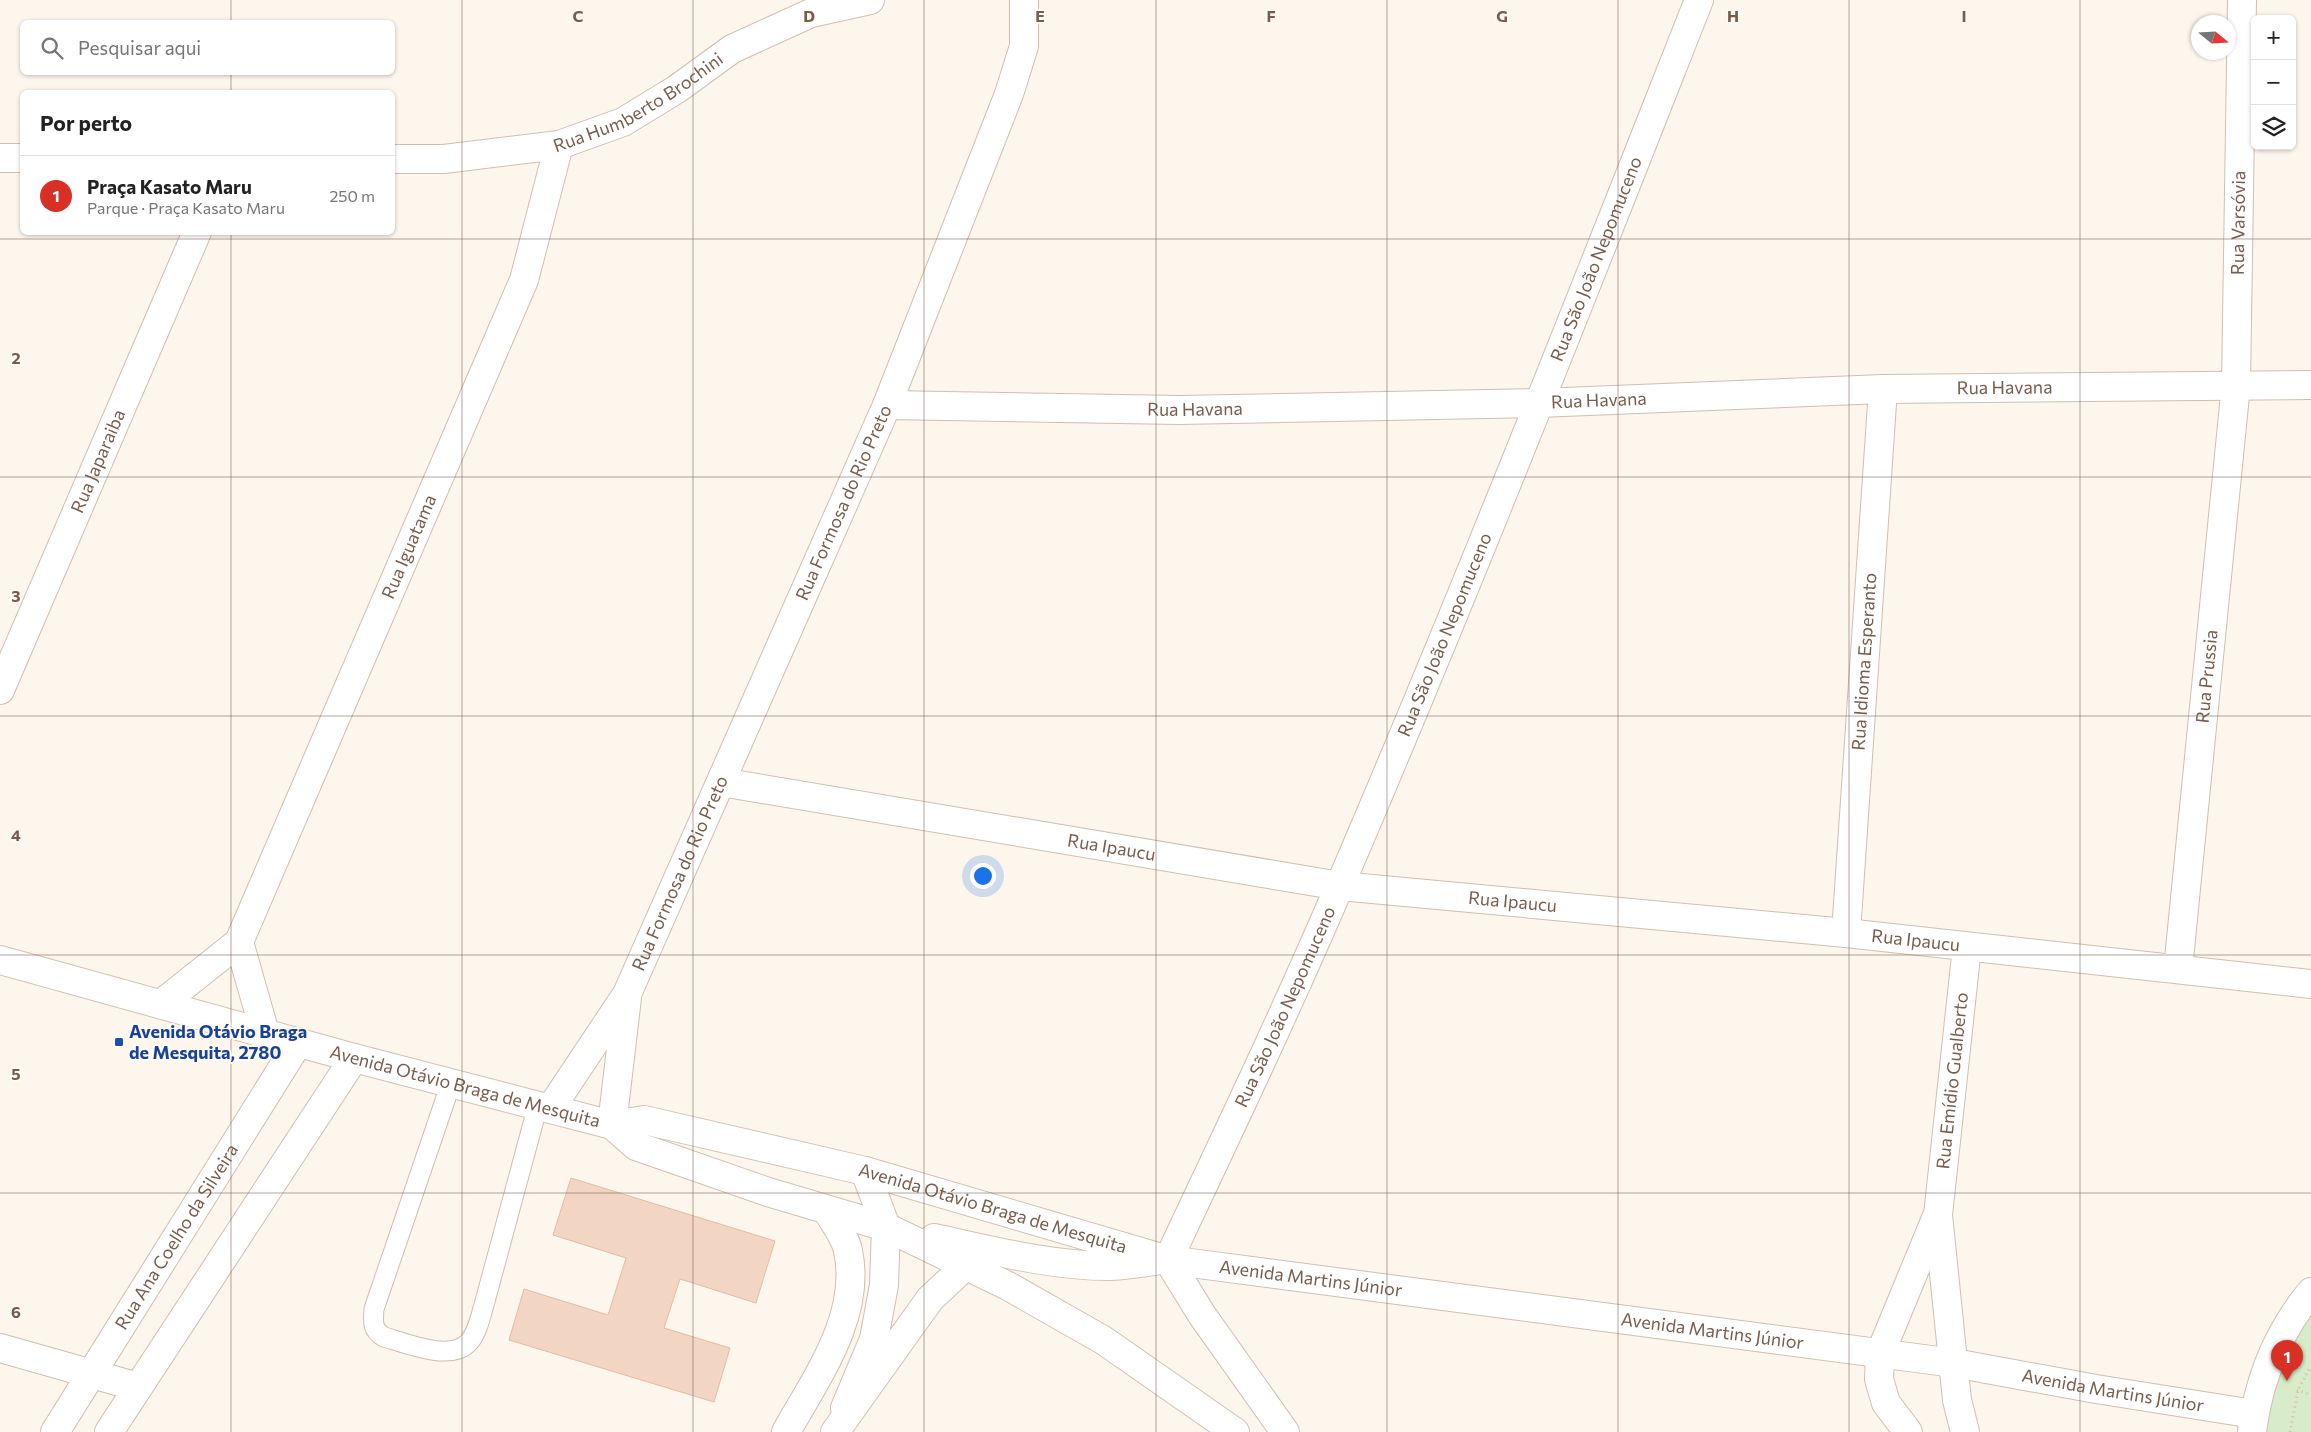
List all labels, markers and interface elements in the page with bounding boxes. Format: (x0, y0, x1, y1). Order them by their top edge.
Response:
text: C (573, 6, 584, 25)
text: D (803, 6, 815, 25)
text: E (1035, 6, 1045, 25)
text: F (1266, 6, 1276, 25)
text: G (1496, 6, 1508, 25)
text: H (1727, 6, 1739, 25)
text: I (1961, 6, 1967, 25)
north arrow (2191, 15, 2236, 60)
map controls (2251, 15, 2296, 150)
button: + (2251, 15, 2296, 60)
search box (20, 20, 395, 75)
icon: search (38, 34, 66, 62)
text: Pesquisar aqui (78, 36, 201, 59)
street label: Rua Humberto Brochini (550, 47, 727, 156)
button: − (2251, 60, 2296, 105)
button: layers (2251, 105, 2296, 150)
text: Por perto (40, 110, 132, 135)
street label: Rua São João Nepomuceno (1545, 153, 1646, 364)
street label: Rua Varsóvia (2226, 170, 2249, 275)
text: Praça Kasato Maru (87, 175, 252, 198)
text: 1 (52, 186, 60, 205)
text: 250 m (329, 186, 375, 205)
text: Parque · Praça Kasato Maru (87, 198, 285, 217)
text: 2 (11, 348, 21, 367)
street label: Rua Havana (1957, 375, 2053, 398)
street label: Rua Havana (1550, 387, 1647, 413)
street label: Rua Havana (1147, 397, 1243, 420)
street label: Rua Formosa do Rio Preto (790, 401, 896, 603)
street label: Rua Japaraiba (65, 406, 129, 516)
street label: Rua Iguatama (376, 491, 440, 602)
street label: Rua São João Nepomuceno (1392, 529, 1496, 739)
street label: Rua Idioma Esperanto (1846, 572, 1880, 751)
text: 3 (11, 586, 21, 605)
street label: Rua Prussia (2190, 629, 2222, 724)
street label: Rua Formosa do Rio Preto (627, 772, 732, 974)
text: 4 (11, 825, 21, 844)
street label: Rua Ipaucu (1066, 828, 1157, 865)
your location (970, 863, 996, 889)
street label: Rua Ipaucu (1467, 886, 1558, 916)
street label: Rua São João Nepomuceno (1229, 903, 1340, 1111)
street label: Rua Ipaucu (1870, 924, 1961, 955)
street label: Rua Emídio Gualberto (1931, 991, 1972, 1170)
place label: Avenida Otávio Braga de Mesquita, 2780 (129, 1020, 307, 1063)
marker: Avenida Otávio Braga de Mesquita, 2780 (113, 1036, 125, 1048)
street label: Avenida Otávio Braga de Mesquita (328, 1040, 603, 1132)
text: 5 (11, 1064, 21, 1083)
street label: Rua Ana Coelho da Silveira (110, 1139, 242, 1333)
street label: Avenida Otávio Braga de Mesquita (857, 1158, 1130, 1257)
street label: Avenida Martins Júnior (1218, 1255, 1404, 1301)
text: 6 (11, 1302, 21, 1321)
street label: Avenida Martins Júnior (1620, 1307, 1805, 1353)
pin: 1 (2271, 1340, 2303, 1381)
street label: Avenida Martins Júnior (2020, 1364, 2206, 1416)

